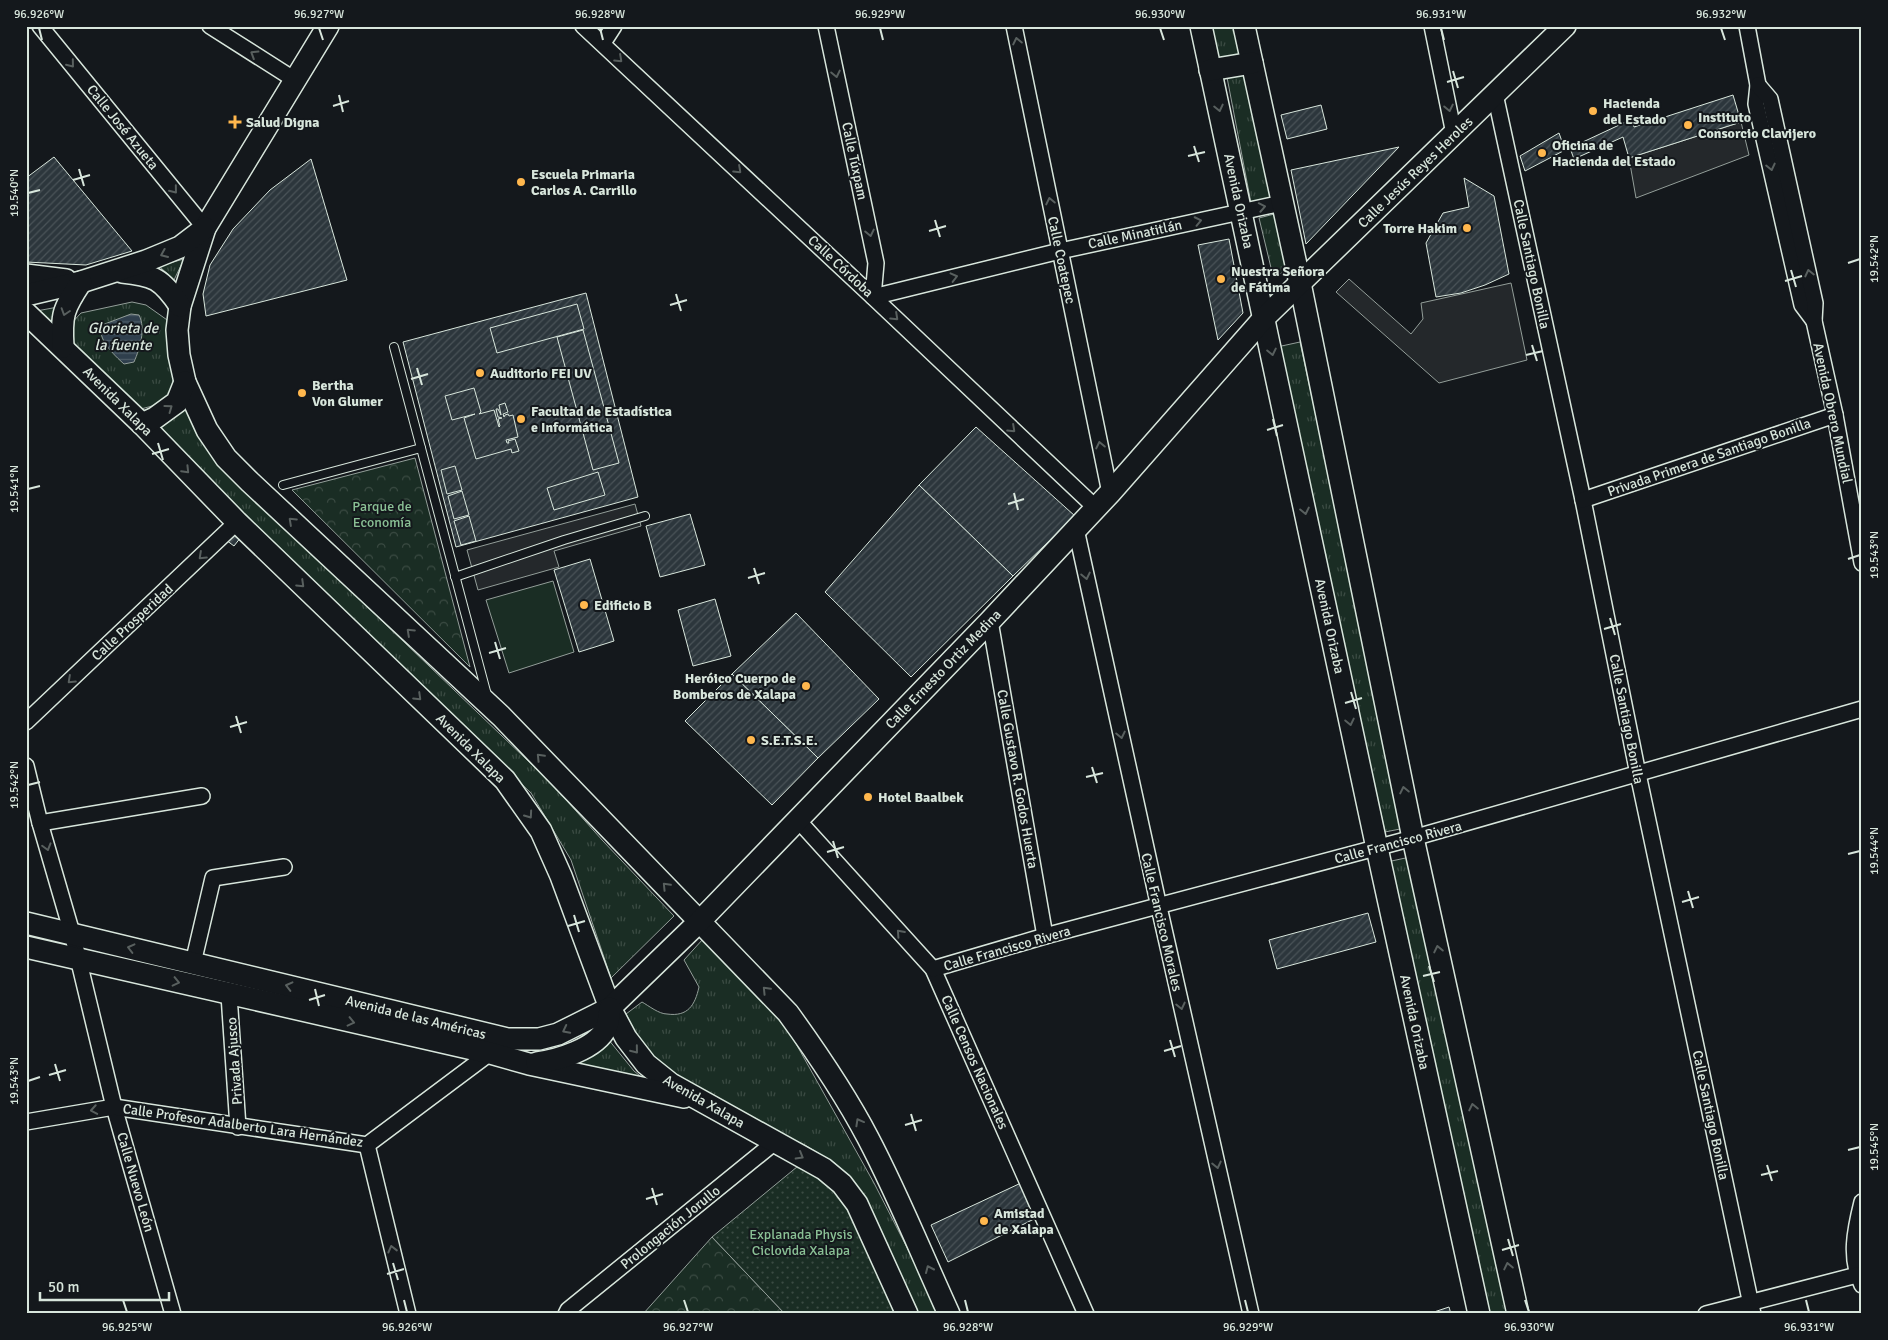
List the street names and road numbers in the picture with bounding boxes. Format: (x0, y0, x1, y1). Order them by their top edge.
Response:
street label: Calle José Azueta (83, 81, 162, 173)
street label: Calle Jesús Reyes Heroles (1354, 113, 1476, 232)
street label: Calle Túxpam (838, 121, 871, 202)
street label: Avenida Orizaba (1220, 152, 1257, 250)
street label: Calle Santiago Bonilla (1509, 198, 1554, 330)
street label: Calle Coatepec (1044, 215, 1079, 306)
street label: Calle Minatitlán (1087, 216, 1184, 253)
street label: Calle Córdoba (804, 232, 877, 301)
street label: Avenida Obrero Mundial (1809, 341, 1856, 485)
street label: Avenida Xalapa (79, 363, 156, 440)
street label: Privada Primera de Santiago Bonilla (1605, 415, 1813, 500)
street label: Avenida Orizaba (1311, 577, 1348, 675)
street label: Calle Prosperidad (88, 580, 177, 664)
street label: Calle Ernesto Ortiz Medina (882, 606, 1005, 733)
street label: Calle Santiago Bonilla (1606, 653, 1647, 785)
street label: Calle Gustavo R. Godos Huerta (993, 688, 1042, 870)
street label: Avenida Xalapa (432, 710, 509, 787)
street label: Calle Francisco Rivera (1333, 817, 1464, 868)
street label: Calle Francisco Morales (1137, 851, 1186, 993)
street label: Calle Francisco Rivera (942, 922, 1073, 975)
street label: Avenida Orizaba (1396, 973, 1433, 1071)
street label: Avenida de las Américas (344, 992, 488, 1043)
street label: Calle Censos Nacionales (937, 992, 1012, 1132)
street label: Privada Ajusco (223, 1017, 246, 1105)
street label: Calle Santiago Bonilla (1688, 1049, 1733, 1181)
street label: Avenida Xalapa (660, 1071, 748, 1132)
street label: Calle Profesor Adalberto Lara Hernández (122, 1100, 364, 1151)
street label: Calle Nuevo León (113, 1130, 158, 1234)
street label: Prolongación Jorullo (617, 1182, 724, 1273)

